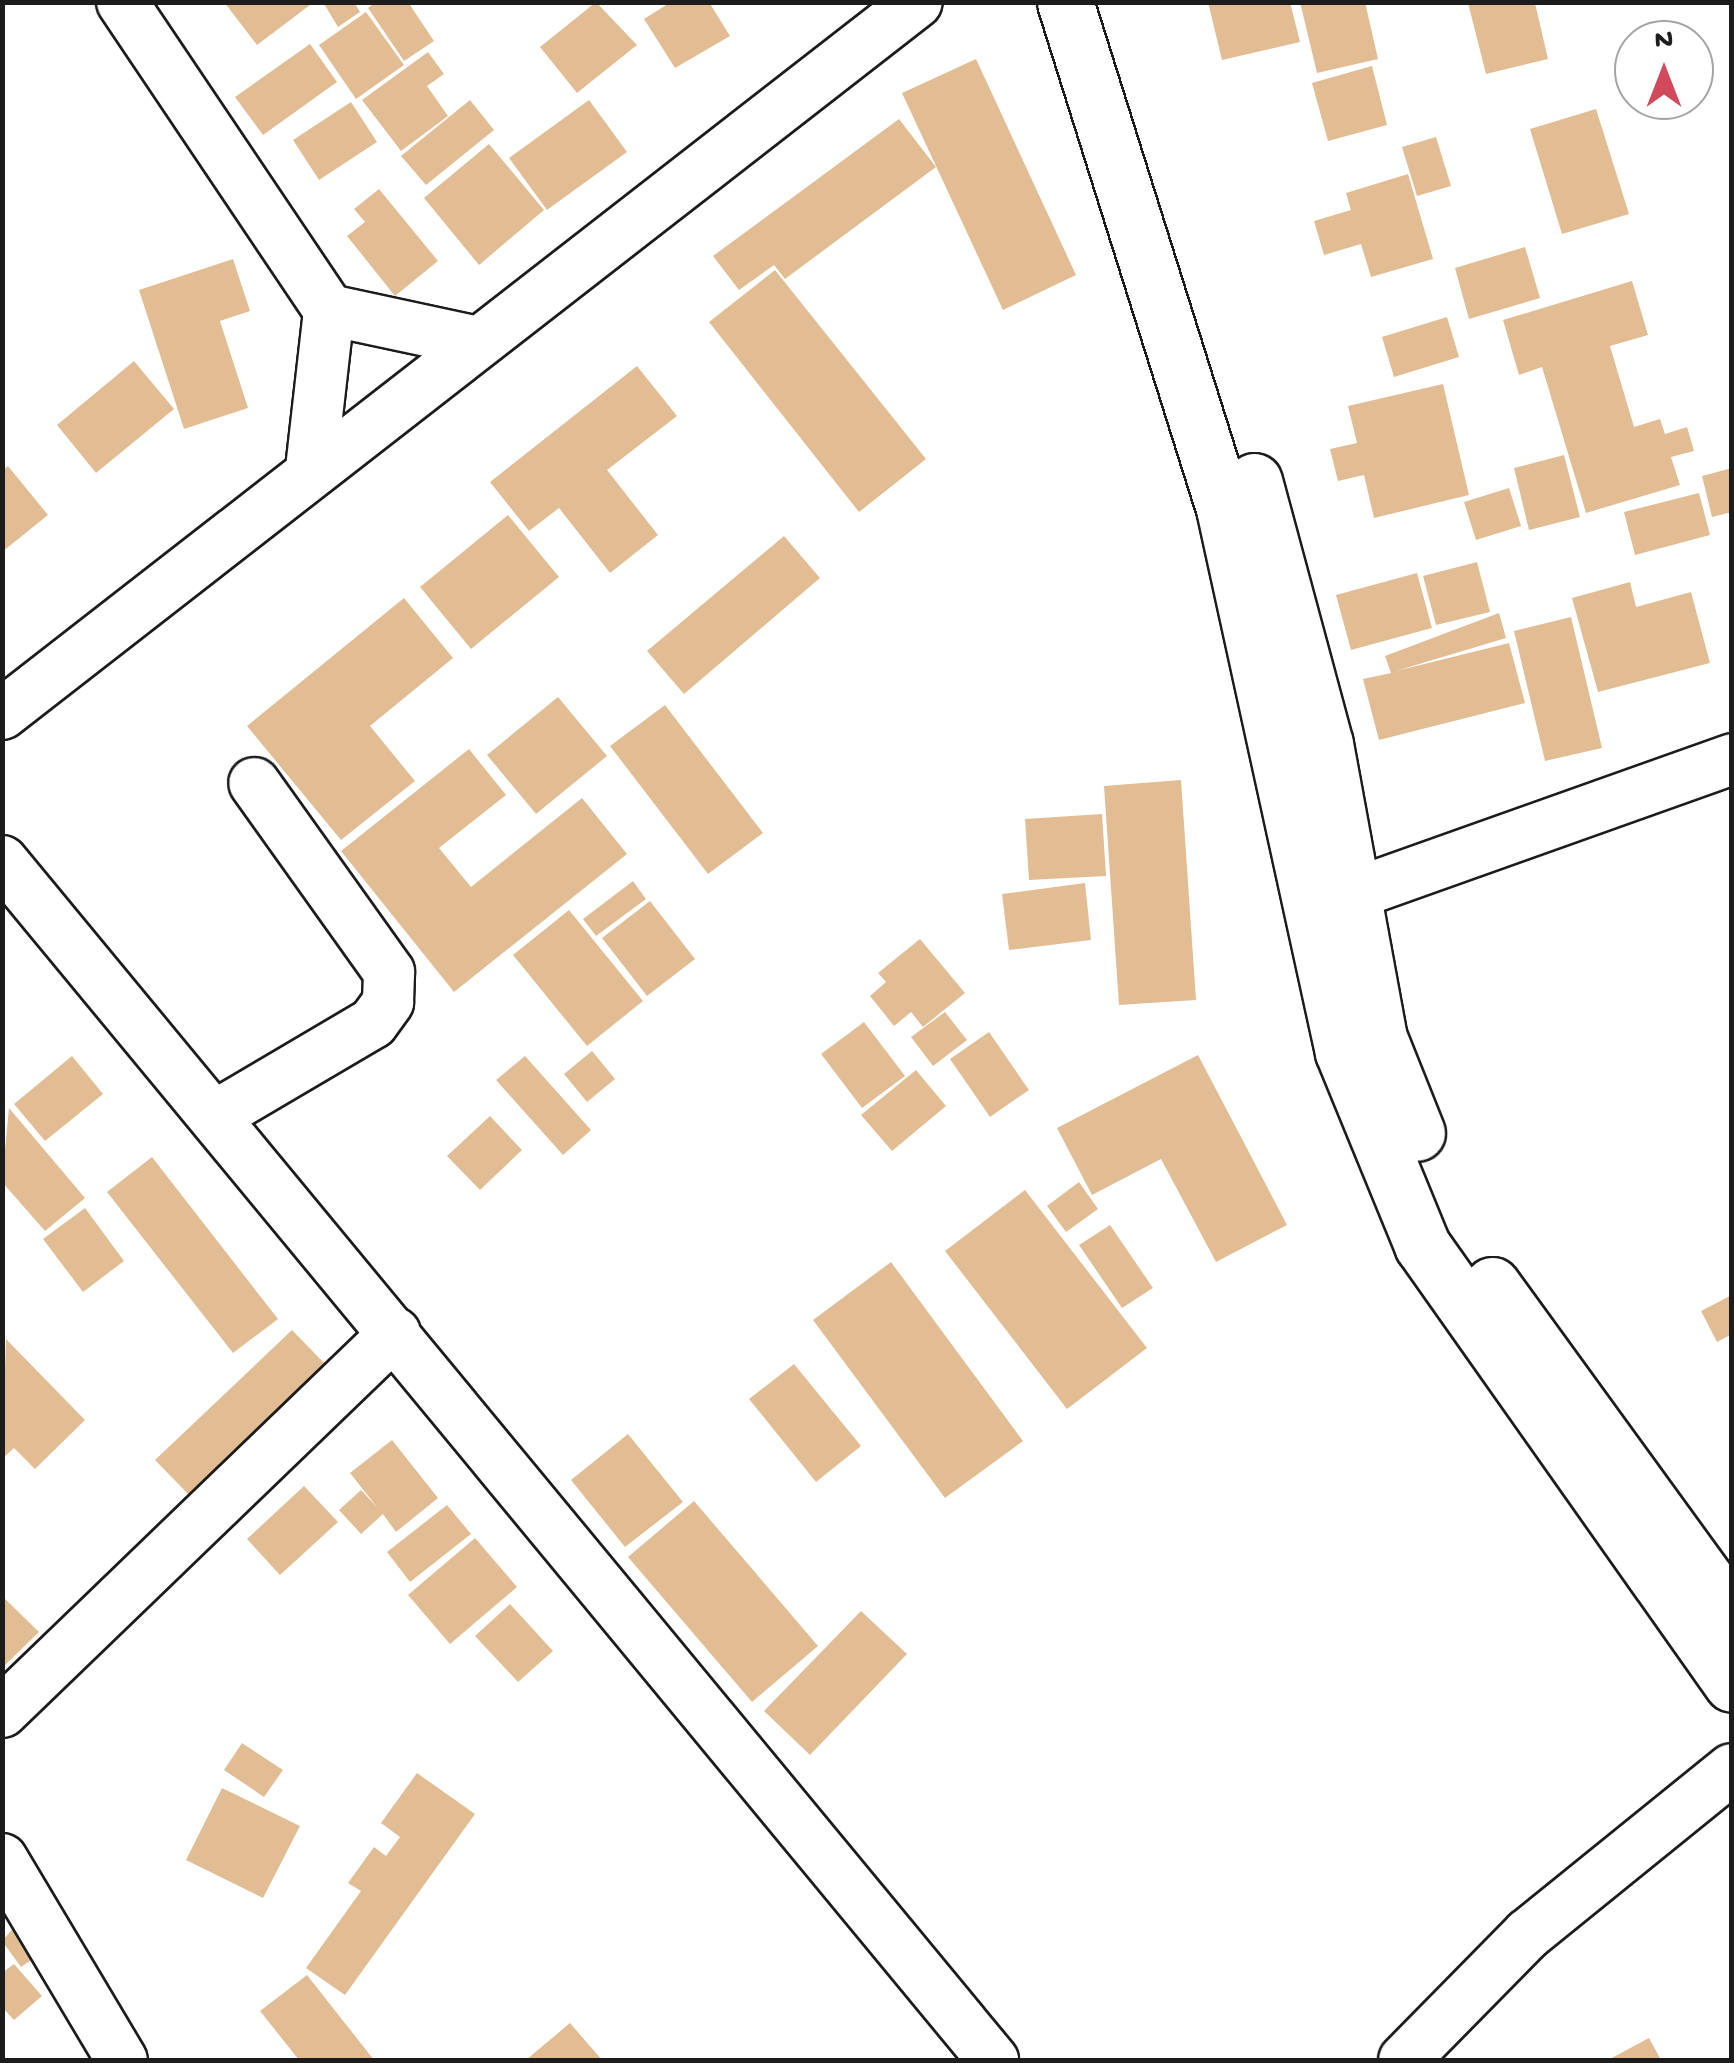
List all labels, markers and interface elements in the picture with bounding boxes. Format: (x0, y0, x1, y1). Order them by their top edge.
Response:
north arrow (1614, 20, 1714, 120)
text: N (1655, 25, 1673, 58)

